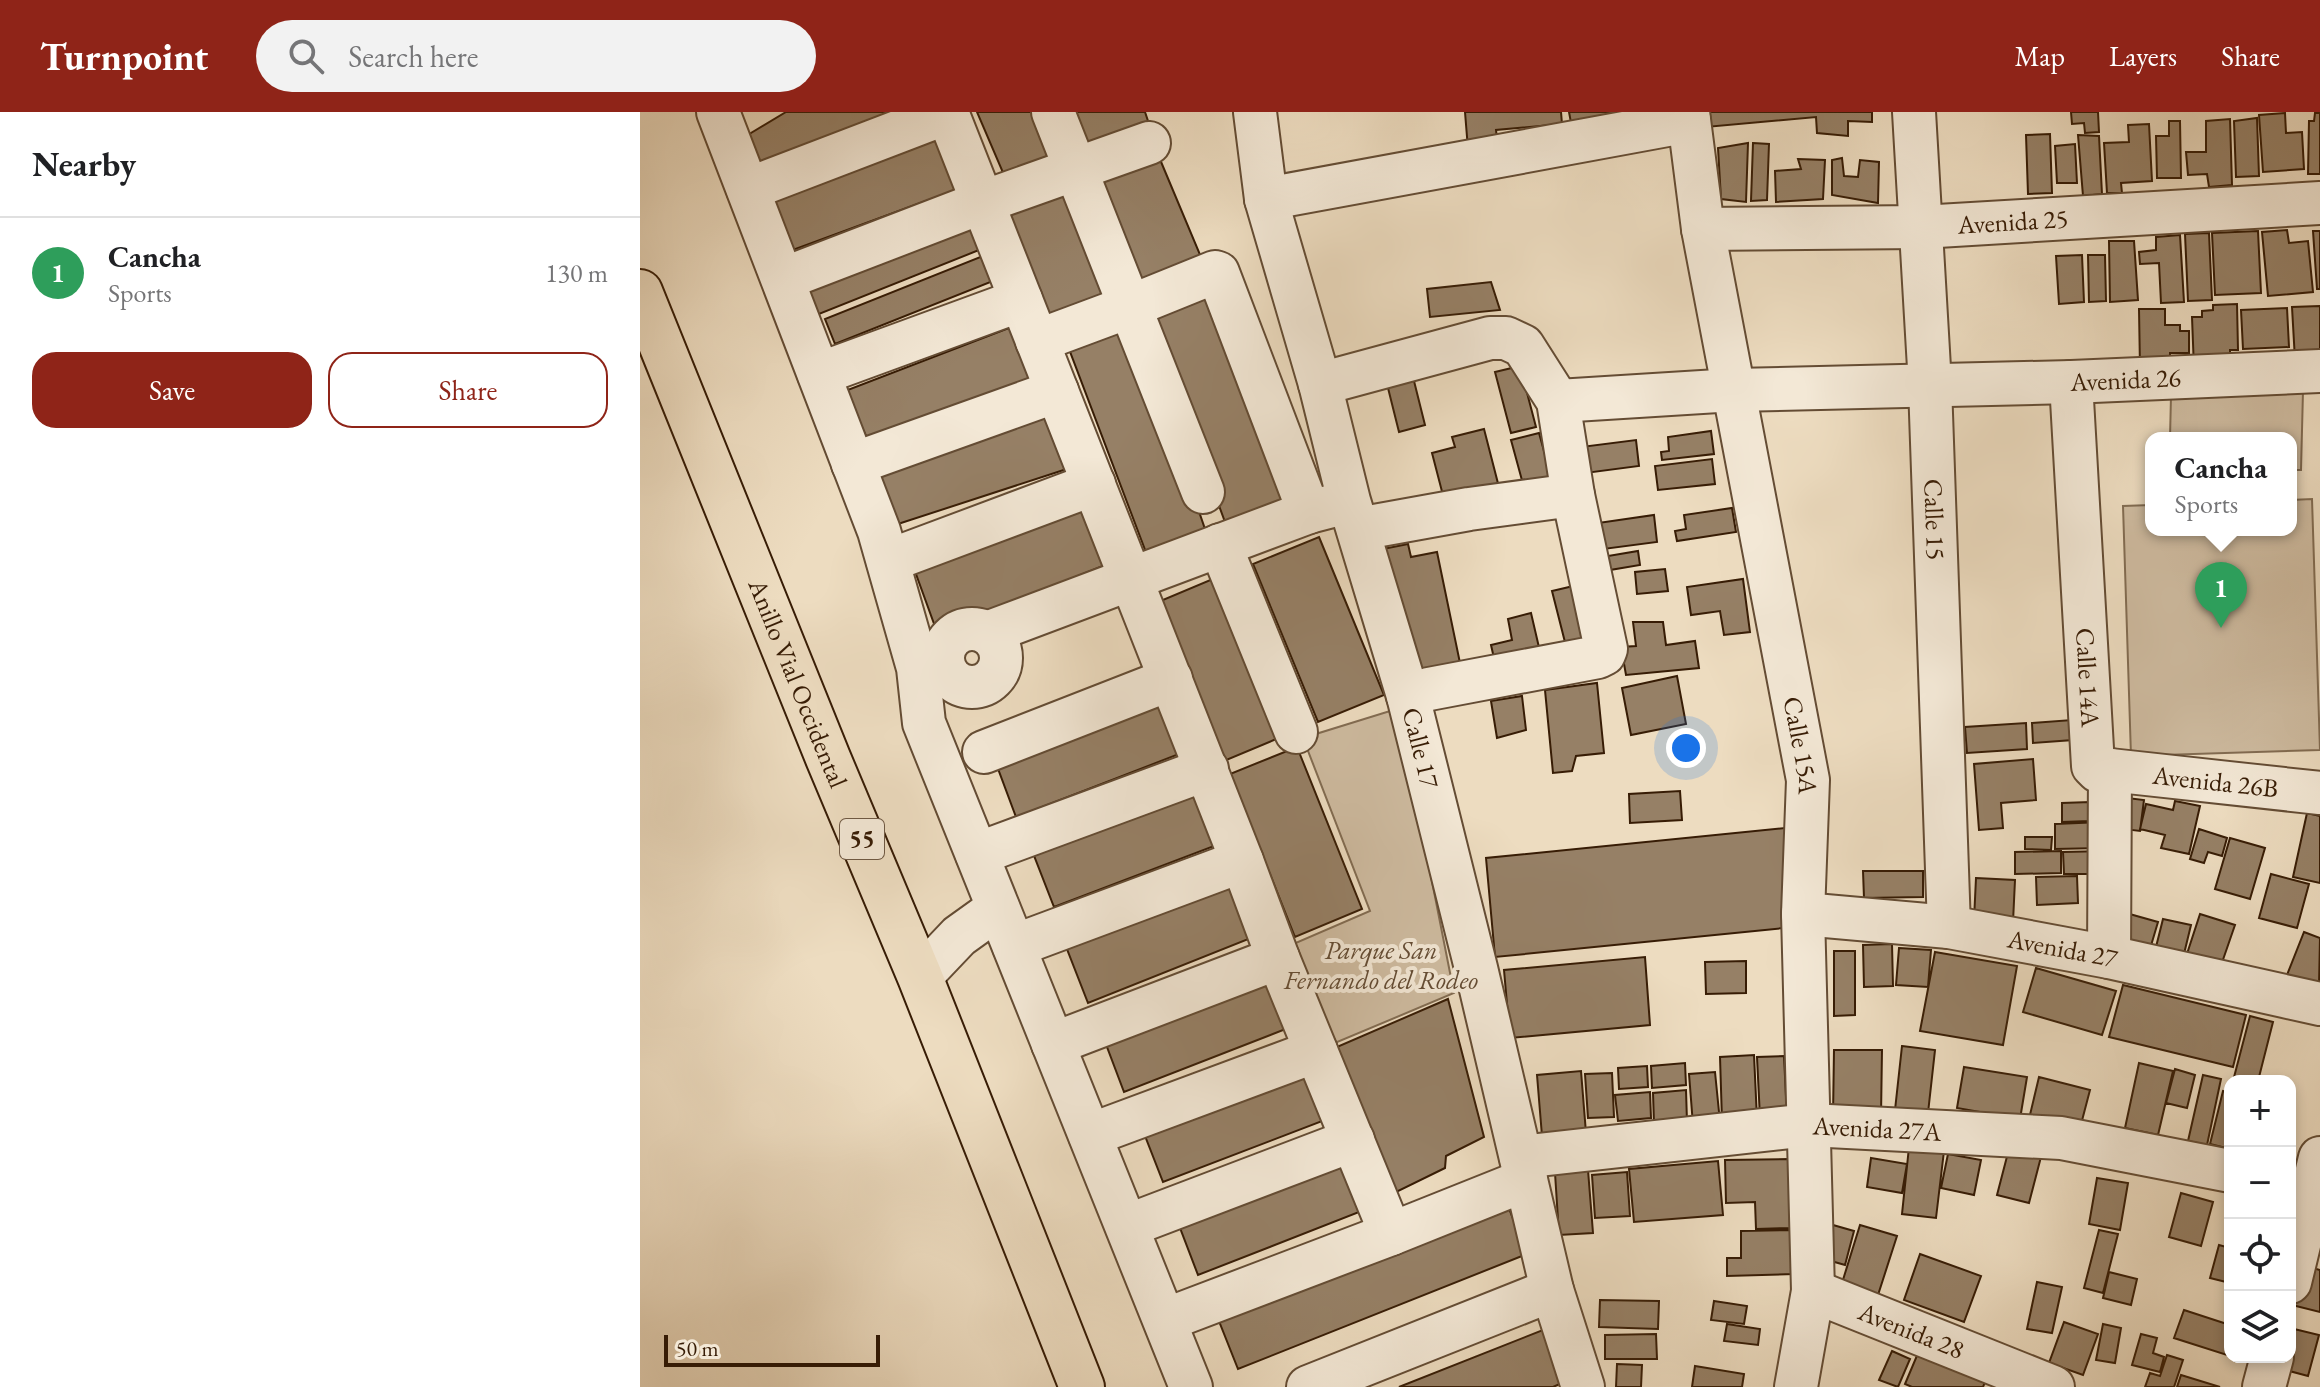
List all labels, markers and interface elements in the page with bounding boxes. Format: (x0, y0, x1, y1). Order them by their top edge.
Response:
search box (256, 20, 816, 92)
text: Turnpoint (40, 32, 208, 81)
icon: search (284, 34, 328, 78)
text: Search here (348, 37, 479, 76)
text: Map (2015, 38, 2065, 74)
text: Layers (2109, 38, 2177, 74)
text: Share (2221, 38, 2280, 74)
text: Nearby (32, 142, 136, 186)
street label: Avenida 25 (1955, 201, 2069, 242)
text: Cancha (108, 237, 201, 276)
text: 1 (51, 256, 65, 290)
text: 130 m (545, 256, 608, 290)
text: Sports (108, 276, 172, 310)
button: Save (32, 352, 312, 428)
button: Share (328, 352, 608, 428)
street label: Avenida 26 (2068, 360, 2182, 399)
popup (2145, 432, 2297, 536)
text: Cancha (2174, 448, 2268, 487)
street label: Calle 15 (1916, 478, 1953, 561)
text: Sports (2174, 487, 2238, 521)
pin: 1 (2195, 562, 2247, 628)
street label: Anillo Vial Occidental (740, 573, 856, 793)
street label: Calle 14A (2068, 627, 2108, 729)
street label: Calle 15A (1775, 694, 1825, 797)
street label: Calle 17 (1395, 704, 1447, 792)
your location (1666, 728, 1706, 768)
street label: Avenida 26B (2150, 758, 2280, 805)
road number: 55 (840, 819, 884, 859)
street label: Avenida 27 (2004, 921, 2121, 975)
park label: Parque San Fernando del Rodeo (1283, 933, 1478, 997)
map controls (2224, 1075, 2296, 1363)
button: + (2224, 1075, 2296, 1147)
street label: Avenida 27A (1811, 1108, 1943, 1149)
button: − (2224, 1147, 2296, 1219)
button: locate (2224, 1219, 2296, 1291)
button: layers (2224, 1291, 2296, 1363)
street label: Avenida 28 (1853, 1294, 1969, 1367)
scale bar (664, 1331, 880, 1367)
text: 50 m (676, 1334, 719, 1363)

